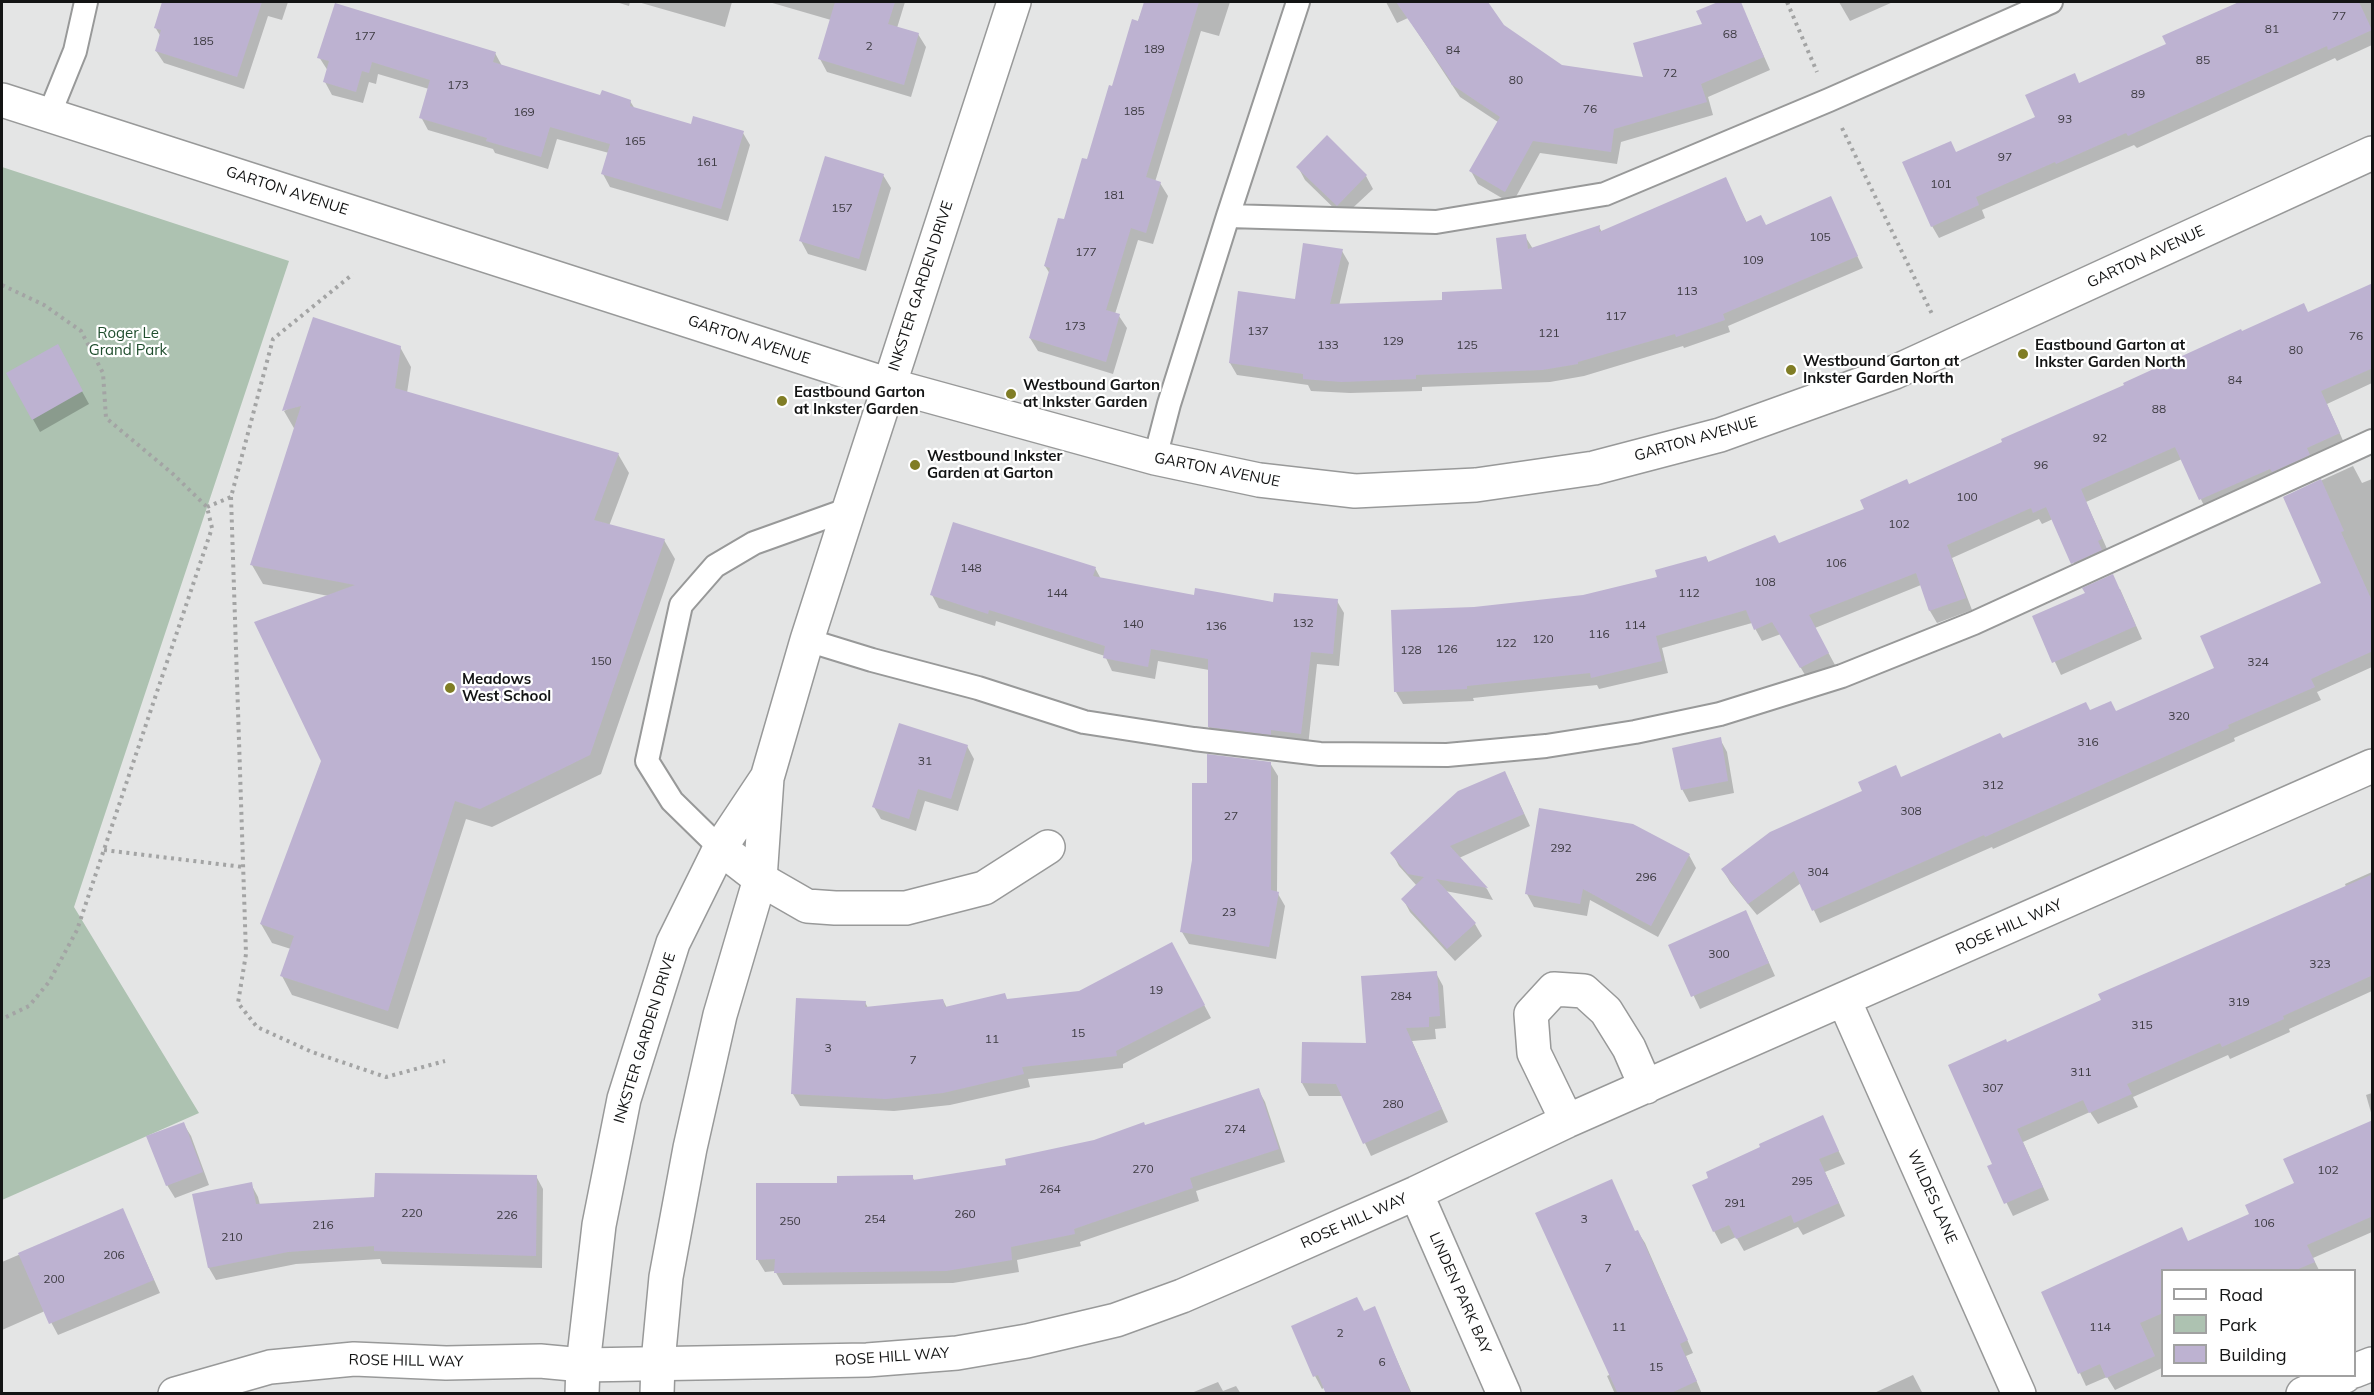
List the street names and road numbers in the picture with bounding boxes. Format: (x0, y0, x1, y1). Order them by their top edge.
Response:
street label: GARTON AVENUE (224, 163, 350, 219)
street label: INKSTER GARDEN DRIVE (885, 199, 957, 373)
street label: GARTON AVENUE (2084, 222, 2208, 292)
street label: GARTON AVENUE (686, 312, 812, 368)
street label: GARTON AVENUE (1632, 413, 1760, 465)
street label: GARTON AVENUE (1153, 449, 1281, 491)
street label: ROSE HILL WAY (1953, 895, 2065, 959)
street label: INKSTER GARDEN DRIVE (610, 950, 680, 1126)
street label: WILDES LANE (1903, 1147, 1961, 1247)
street label: ROSE HILL WAY (1298, 1189, 1410, 1253)
street label: LINDEN PARK BAY (1425, 1229, 1495, 1357)
street label: ROSE HILL WAY (834, 1344, 950, 1370)
street label: ROSE HILL WAY (349, 1351, 463, 1371)

